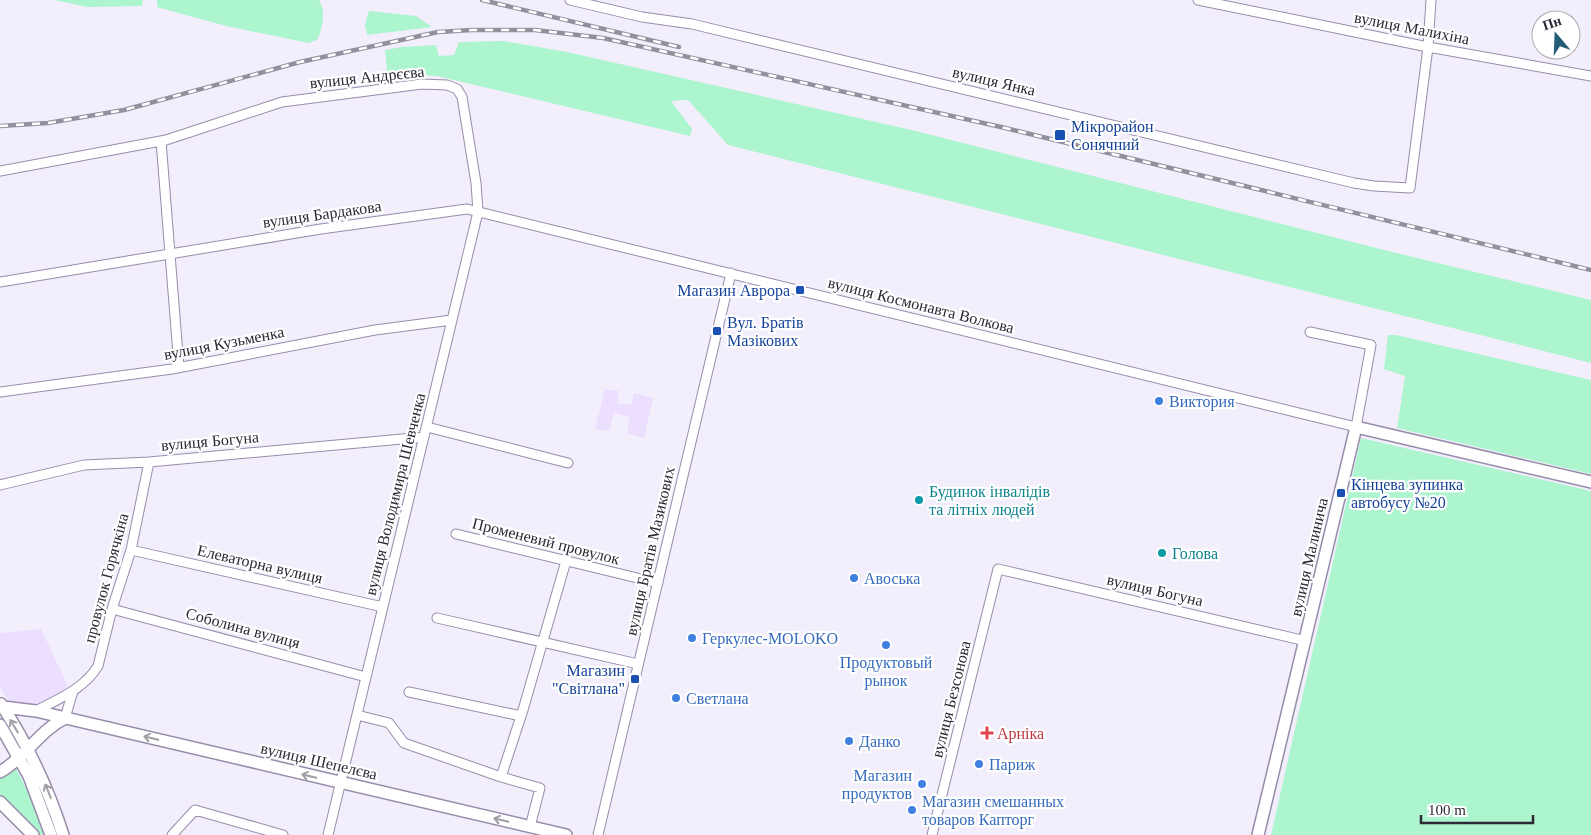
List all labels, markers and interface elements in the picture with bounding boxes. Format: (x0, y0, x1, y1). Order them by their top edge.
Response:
street label: вулиця Малихіна (1353, 9, 1471, 48)
north arrow (1531, 10, 1581, 60)
text: Пн (1541, 13, 1563, 33)
street label: вулиця Андрєєва (309, 63, 425, 92)
street label: вулиця Янка (951, 63, 1037, 100)
place label: Мікрорайон Сонячний (1071, 118, 1154, 153)
marker: Мікрорайон Сонячний (1053, 128, 1067, 142)
street label: вулиця Бардакова (262, 197, 382, 232)
street label: вулиця Космонавта Волкова (826, 274, 1016, 337)
place label: Магазин Аврора (677, 282, 790, 300)
marker: Магазин Аврора (794, 284, 806, 296)
place label: Вул. Братів Мазікових (727, 314, 804, 349)
street label: вулиця Кузьменка (162, 323, 286, 364)
marker: Вул. Братів Мазікових (711, 325, 723, 337)
street label: вулиця Володимира Шевченка (362, 391, 429, 597)
place label: Виктория (1169, 393, 1235, 411)
marker: Виктория (1153, 395, 1165, 407)
street label: вулиця Богуна (160, 428, 260, 455)
street label: вулиця Братів Мазикових (622, 465, 679, 637)
place label: Кінцева зупинка автобусу №20 (1351, 476, 1463, 512)
place label: Будинок інвалідів та літніх людей (929, 483, 1050, 519)
marker: Кінцева зупинка автобусу №20 (1335, 487, 1347, 499)
marker: Будинок інвалідів та літніх людей (913, 494, 925, 506)
street label: вулиця Малинича (1287, 496, 1332, 618)
street label: провулок Горячкіна (80, 511, 132, 645)
street label: Променевий провулок (470, 514, 622, 569)
street label: Елеваторна вулиця (195, 541, 325, 588)
place label: Голова (1172, 545, 1218, 562)
marker: Голова (1156, 547, 1168, 559)
place label: Авоська (864, 570, 920, 587)
street label: вулиця Богуна (1105, 571, 1205, 610)
marker: Авоська (848, 572, 860, 584)
street label: Соболина вулиця (184, 605, 303, 653)
place label: Геркулес-MOLOKO (702, 630, 838, 648)
marker: Геркулес-MOLOKO (686, 632, 698, 644)
marker: Продуктовый рынок (880, 639, 892, 651)
street label: вулиця Безсонова (928, 639, 975, 759)
place label: Продуктовый рынок (840, 654, 933, 690)
place label: Магазин "Світлана" (552, 662, 625, 697)
marker: Магазин "Світлана" (629, 673, 641, 685)
place label: Светлана (686, 690, 749, 707)
marker: Светлана (670, 692, 682, 704)
one-way arrow (9, 719, 19, 733)
place label: Арніка (997, 725, 1044, 743)
marker: Арніка (981, 727, 993, 739)
one-way arrow (143, 733, 159, 742)
place label: Данко (859, 733, 901, 751)
marker: Данко (843, 735, 855, 747)
street label: вулиця Шепелєва (259, 739, 379, 784)
place label: Париж (989, 756, 1036, 774)
marker: Париж (973, 758, 985, 770)
place label: Магазин продуктов (842, 767, 912, 803)
one-way arrow (301, 771, 317, 780)
marker: Магазин продуктов (916, 778, 928, 790)
one-way arrow (43, 784, 52, 799)
scale bar (1421, 792, 1534, 824)
place label: Магазин смешанных товаров Капторг (922, 793, 1064, 829)
text: 100 m (1428, 802, 1466, 818)
marker: Магазин смешанных товаров Капторг (906, 804, 918, 816)
one-way arrow (494, 815, 510, 824)

